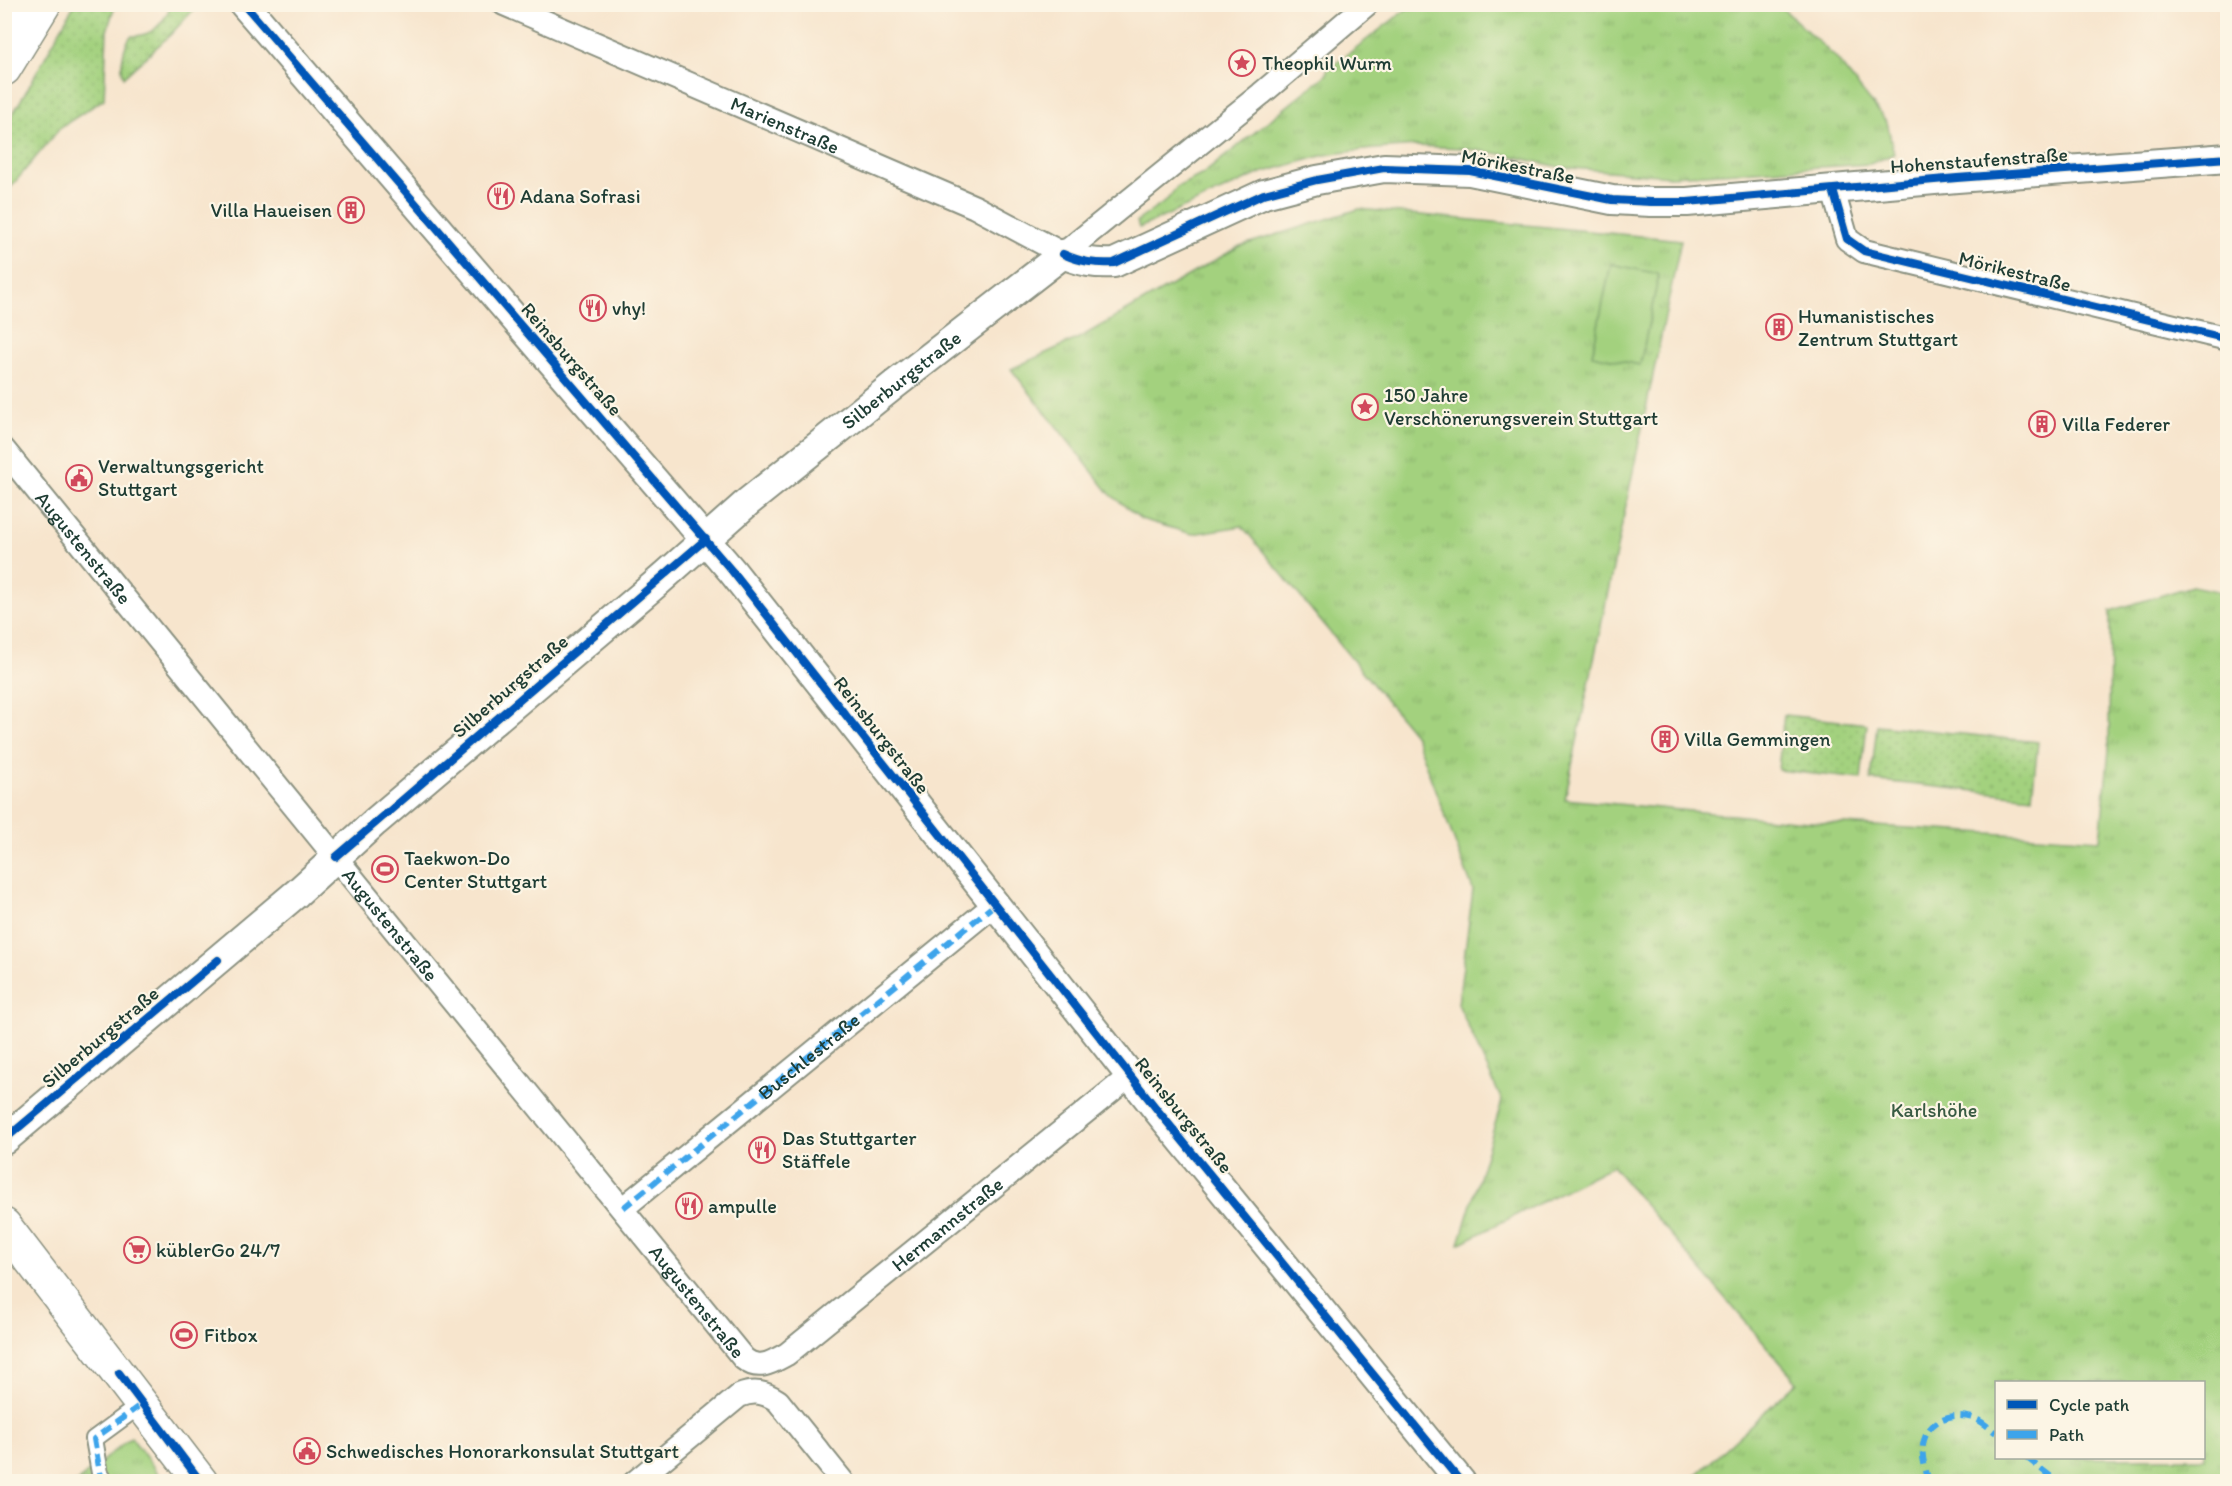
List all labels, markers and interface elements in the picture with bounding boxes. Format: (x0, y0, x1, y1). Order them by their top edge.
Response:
place icon: Theophil Wurm (1227, 48, 1257, 78)
place label: Theophil Wurm (1262, 51, 1392, 75)
street label: Marienstraße (727, 91, 843, 159)
street label: Hohenstaufenstraße (1889, 142, 2069, 178)
street label: Mörikestraße (1459, 143, 1577, 189)
restaurant icon: Adana Sofrasi (486, 181, 516, 211)
place label: Adana Sofrasi (520, 184, 641, 208)
building icon: Villa Haueisen (336, 195, 366, 225)
place label: Villa Haueisen (210, 198, 332, 222)
street label: Mörikestraße (1956, 245, 2074, 297)
restaurant icon: vhy! (578, 293, 608, 323)
place label: vhy! (612, 296, 646, 320)
street label: Reinsburgstraße (516, 297, 628, 421)
place label: Humanistisches Zentrum Stuttgart (1798, 304, 1959, 351)
building icon: Humanistisches Zentrum Stuttgart (1764, 312, 1794, 342)
street label: Silberburgstraße (836, 326, 966, 434)
place label: 150 Jahre Verschönerungsverein Stuttgart (1384, 383, 1658, 430)
place icon: 150 Jahre Verschönerungsverein Stuttgart (1350, 392, 1380, 422)
building icon: Villa Federer (2027, 409, 2057, 439)
place label: Villa Federer (2062, 412, 2170, 436)
place label: Verwaltungsgericht Stuttgart (98, 454, 264, 501)
public building icon: Verwaltungsgericht Stuttgart (64, 463, 94, 493)
street label: Augustenstraße (30, 486, 137, 609)
street label: Silberburgstraße (447, 629, 573, 743)
street label: Reinsburgstraße (829, 671, 935, 799)
building icon: Villa Gemmingen (1650, 724, 1680, 754)
place label: Villa Gemmingen (1684, 727, 1831, 751)
place label: Taekwon-Do Center Stuttgart (404, 846, 547, 893)
sports icon: Taekwon-Do Center Stuttgart (370, 854, 400, 884)
street label: Augustenstraße (337, 863, 444, 986)
street label: Silberburgstraße (36, 981, 164, 1093)
street label: Buschlestraße (753, 1008, 865, 1105)
street label: Reinsburgstraße (1130, 1052, 1238, 1178)
park label: Karlshöhe (1891, 1098, 1977, 1122)
place label: Das Stuttgarter Stäffele (782, 1126, 917, 1173)
restaurant icon: Das Stuttgarter Stäffele (747, 1135, 777, 1165)
street label: Hermannstraße (887, 1172, 1008, 1276)
restaurant icon: ampulle (674, 1191, 704, 1221)
place label: ampulle (708, 1194, 777, 1218)
supermarket icon: küblerGo 24/7 (122, 1235, 152, 1265)
place label: küblerGo 24/7 (156, 1238, 280, 1262)
street label: Augustenstraße (644, 1240, 750, 1363)
sports icon: Fitbox (169, 1320, 199, 1350)
place label: Fitbox (204, 1323, 257, 1347)
legend (1995, 1381, 2205, 1459)
text: Cycle path (2049, 1394, 2130, 1416)
text: Path (2049, 1424, 2084, 1446)
public building icon: Schwedisches Honorarkonsulat Stuttgart (292, 1436, 322, 1466)
place label: Schwedisches Honorarkonsulat Stuttgart (326, 1439, 679, 1463)

